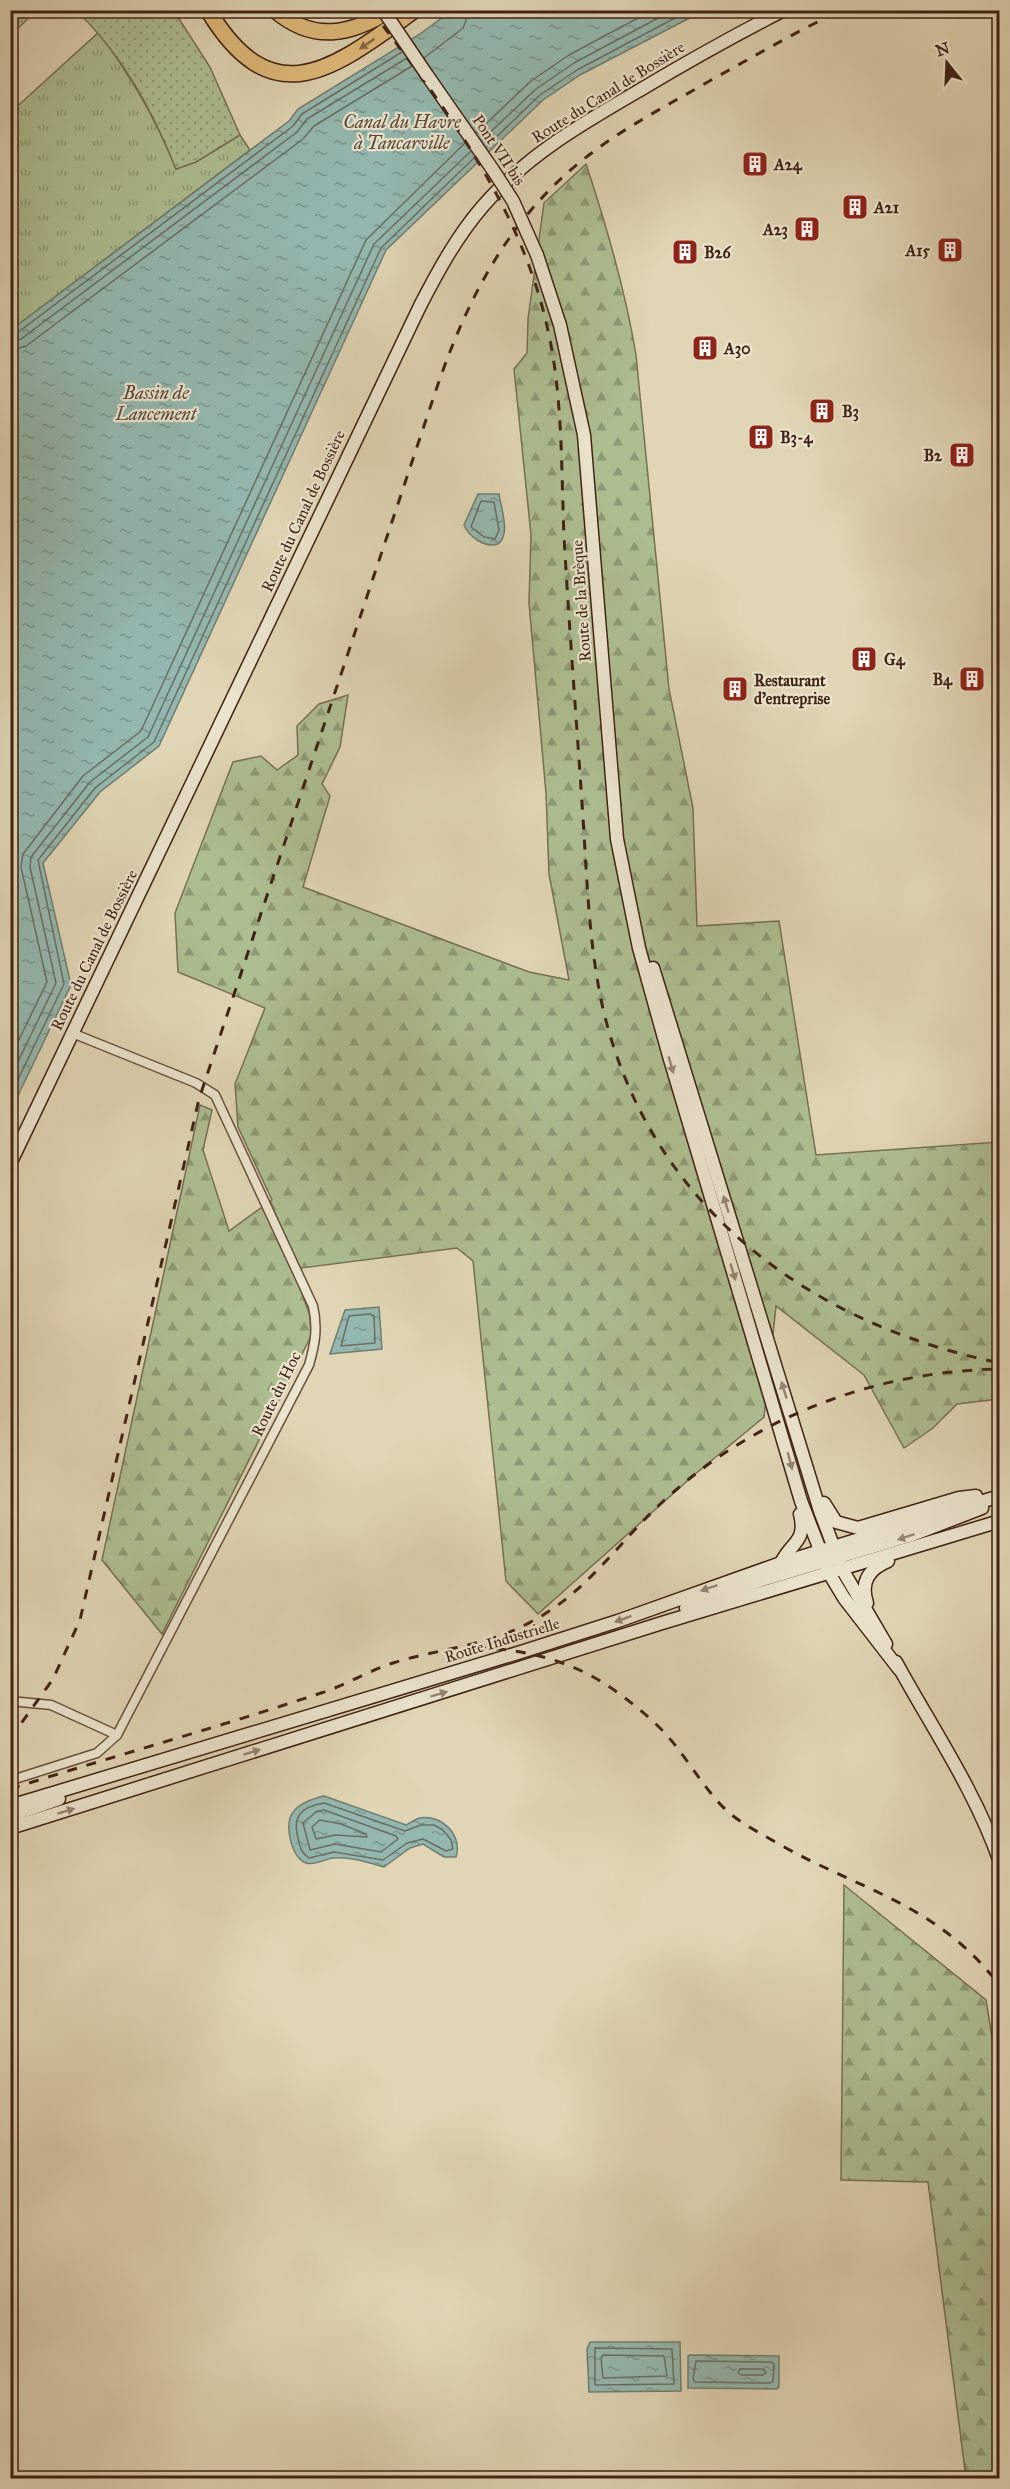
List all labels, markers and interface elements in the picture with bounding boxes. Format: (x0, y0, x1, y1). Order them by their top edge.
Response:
north arrow (917, 33, 977, 93)
street label: Route du Canal de Bossière (528, 37, 688, 147)
one-way arrow (359, 38, 375, 50)
text: N (933, 38, 952, 60)
water label: Canal du Havre à Tancarville (343, 111, 462, 154)
street label: Pont VII bis (469, 111, 530, 189)
building icon: A24 (740, 149, 770, 179)
place label: A24 (773, 155, 803, 175)
building icon: A21 (840, 192, 870, 222)
place label: A21 (873, 198, 900, 217)
building icon: A23 (792, 214, 822, 244)
place label: A23 (762, 220, 788, 240)
building icon: A15 (935, 235, 965, 265)
building icon: B26 (670, 237, 700, 267)
place label: A15 (905, 241, 931, 260)
place label: B26 (704, 243, 731, 262)
building icon: A30 (690, 333, 720, 363)
place label: A30 (723, 339, 750, 359)
water label: Bassin de Lancement (115, 382, 198, 425)
building icon: B3 (807, 396, 837, 426)
place label: B3 (842, 402, 859, 422)
building icon: B3-4 (746, 422, 776, 452)
street label: Route du Canal de Bossière (257, 427, 349, 595)
place label: B3-4 (780, 428, 814, 448)
building icon: B2 (947, 440, 977, 470)
place label: B2 (924, 446, 943, 465)
street label: Route de la Brèque (567, 539, 596, 663)
building icon: G4 (849, 644, 879, 674)
place label: G4 (884, 650, 906, 670)
building icon: B4 (957, 664, 987, 694)
place label: B4 (933, 670, 953, 690)
place label: Restaurant d'entreprise (754, 671, 830, 709)
building icon: Restaurant d'entreprise (720, 674, 750, 704)
street label: Route du Canal de Bossière (47, 866, 141, 1034)
one-way arrow (667, 1057, 676, 1075)
one-way arrow (720, 1195, 730, 1213)
one-way arrow (729, 1263, 738, 1281)
street label: Route du Hoc (247, 1348, 305, 1440)
one-way arrow (778, 1381, 788, 1399)
one-way arrow (786, 1452, 795, 1470)
one-way arrow (897, 1533, 915, 1542)
one-way arrow (700, 1583, 718, 1593)
street label: Route Industrielle (442, 1613, 562, 1667)
one-way arrow (614, 1615, 632, 1625)
one-way arrow (430, 1689, 448, 1698)
one-way arrow (243, 1747, 261, 1756)
one-way arrow (57, 1805, 75, 1815)

